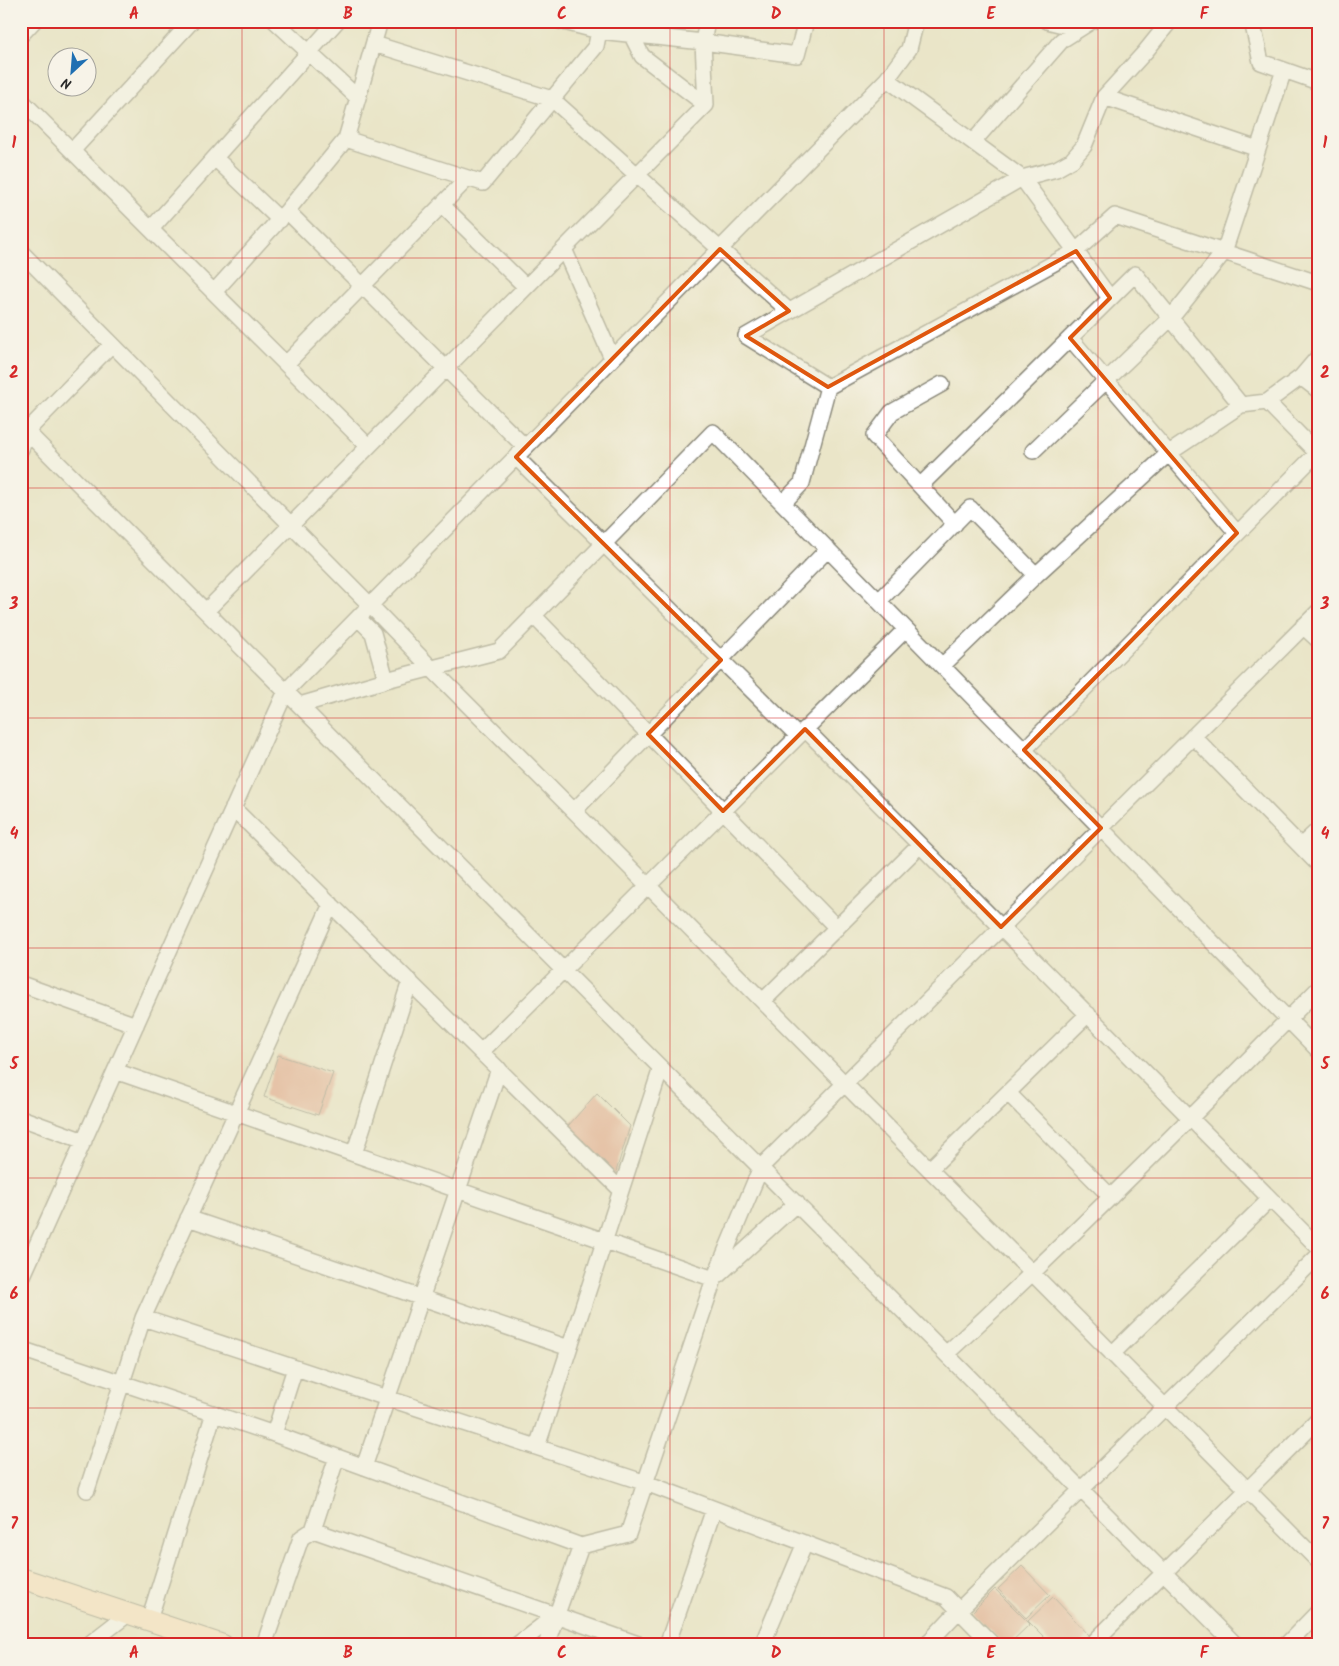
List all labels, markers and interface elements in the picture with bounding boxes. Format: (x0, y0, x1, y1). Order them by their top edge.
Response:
text: A (129, 2, 139, 27)
text: B (343, 2, 353, 27)
text: C (557, 2, 567, 27)
text: D (771, 2, 782, 27)
text: E (987, 2, 997, 27)
text: F (1200, 2, 1210, 27)
north arrow (48, 48, 98, 98)
text: N (58, 71, 76, 95)
text: 1 (12, 131, 17, 156)
text: 1 (1323, 131, 1328, 156)
text: 2 (9, 361, 19, 386)
text: 2 (1320, 361, 1330, 386)
text: 3 (9, 592, 19, 617)
text: 3 (1320, 592, 1330, 617)
text: 4 (10, 822, 19, 847)
text: 4 (1321, 822, 1330, 847)
text: 5 (9, 1052, 20, 1077)
text: 5 (1320, 1052, 1331, 1077)
text: 6 (10, 1282, 19, 1307)
text: 6 (1321, 1282, 1330, 1307)
text: 7 (10, 1512, 18, 1537)
text: 7 (1321, 1512, 1329, 1537)
text: A (129, 1641, 139, 1666)
text: B (343, 1641, 353, 1666)
text: C (557, 1641, 567, 1666)
text: D (771, 1641, 782, 1666)
text: E (987, 1641, 997, 1666)
text: F (1200, 1641, 1210, 1666)

